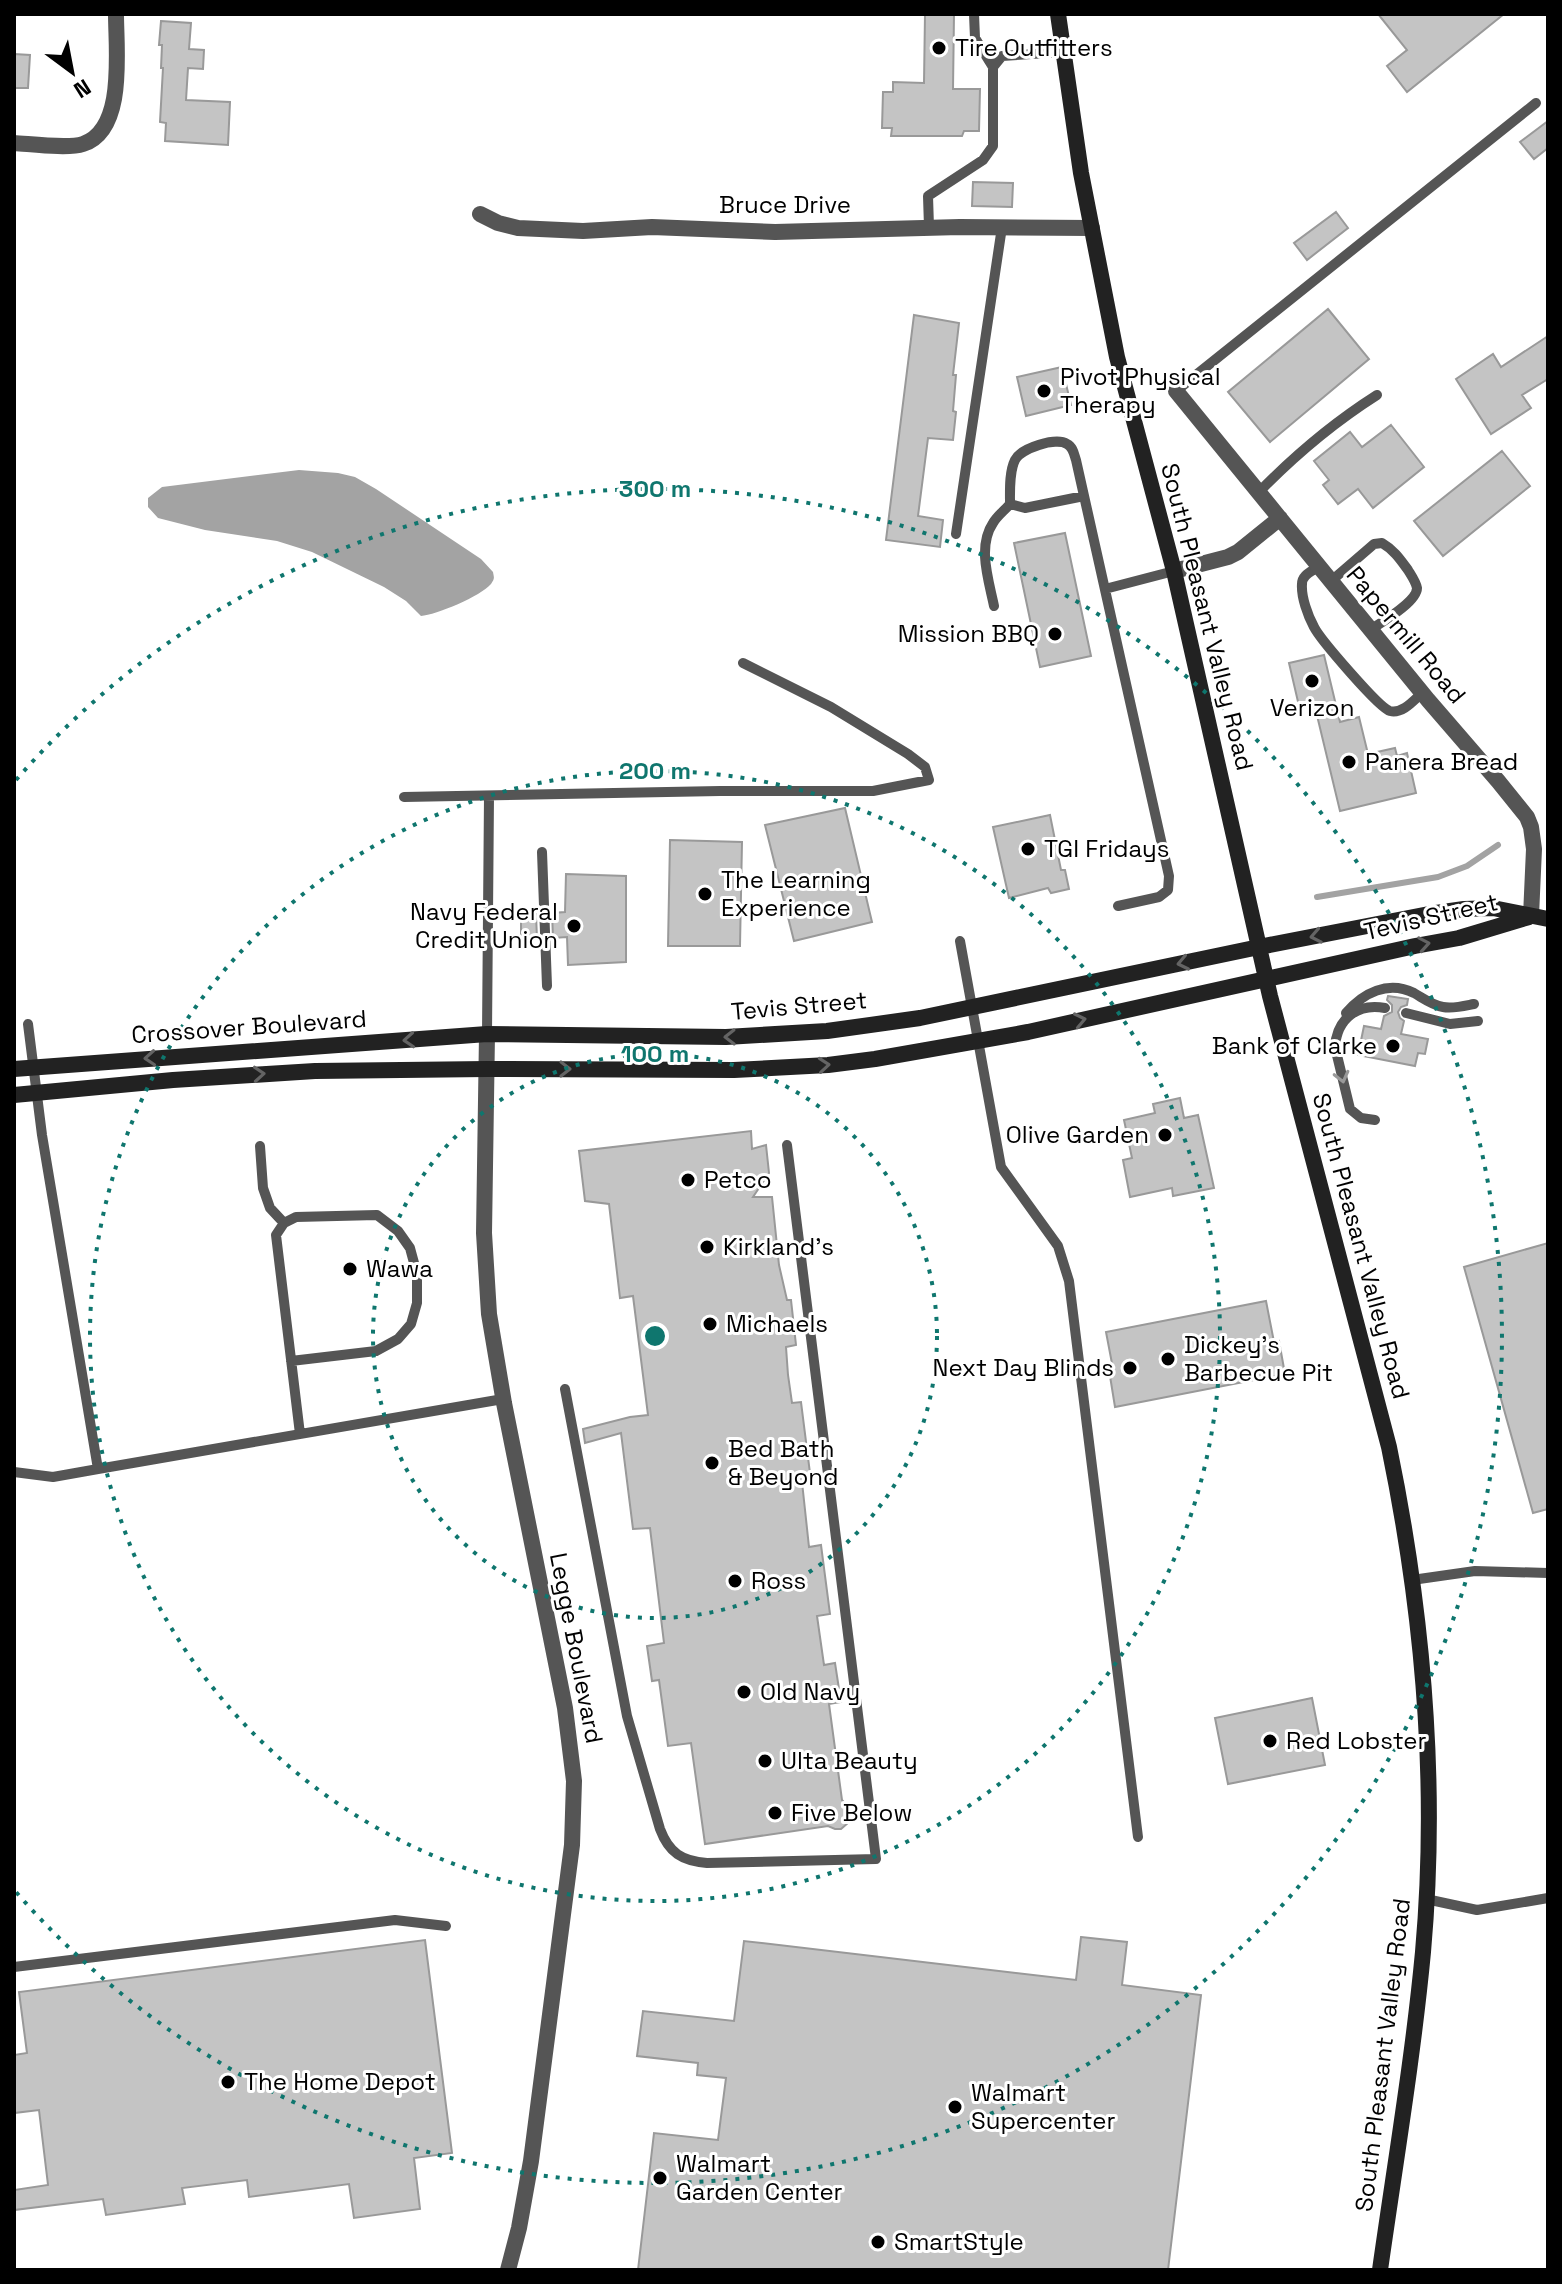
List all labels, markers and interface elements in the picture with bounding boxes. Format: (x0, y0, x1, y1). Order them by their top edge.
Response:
north arrow (32, 32, 112, 112)
place label: Tire Outfitters (955, 32, 1113, 63)
marker: Tire Outfitters (930, 39, 948, 57)
text: N (69, 73, 96, 105)
street label: Bruce Drive (719, 189, 851, 220)
place label: Pivot Physical Therapy (1060, 361, 1221, 420)
marker: Pivot Physical Therapy (1035, 382, 1053, 400)
street label: South Pleasant Valley Road (1154, 460, 1261, 774)
text: 300 m (619, 473, 691, 504)
street label: Papermill Road (1340, 560, 1473, 710)
place label: Mission BBQ (898, 618, 1039, 649)
marker: Mission BBQ (1046, 625, 1064, 643)
marker: Verizon (1303, 672, 1321, 690)
place label: Verizon (1270, 692, 1354, 723)
place label: Panera Bread (1365, 746, 1518, 777)
marker: Panera Bread (1340, 753, 1358, 771)
text: 200 m (619, 755, 691, 786)
place label: TGI Fridays (1044, 833, 1169, 864)
marker: TGI Fridays (1019, 840, 1037, 858)
place label: The Learning Experience (721, 864, 871, 923)
marker: The Learning Experience (696, 885, 714, 903)
street label: Tevis Street (1361, 886, 1501, 947)
place label: Navy Federal Credit Union (410, 896, 558, 955)
marker: Navy Federal Credit Union (565, 917, 583, 935)
one-way arrow (1310, 927, 1324, 944)
one-way arrow (1418, 937, 1431, 954)
one-way arrow (1176, 953, 1190, 970)
street label: Tevis Street (730, 984, 868, 1027)
street label: Crossover Boulevard (130, 1003, 368, 1050)
one-way arrow (1073, 1012, 1087, 1029)
one-way arrow (723, 1028, 736, 1045)
place label: Bank of Clarke (1212, 1030, 1377, 1061)
one-way arrow (402, 1031, 415, 1048)
marker: Bank of Clarke (1384, 1037, 1402, 1055)
text: 100 m (621, 1038, 689, 1069)
one-way arrow (143, 1049, 156, 1066)
one-way arrow (818, 1056, 831, 1073)
one-way arrow (559, 1060, 572, 1078)
one-way arrow (253, 1066, 266, 1083)
one-way arrow (1333, 1070, 1350, 1084)
street label: South Pleasant Valley Road (1306, 1089, 1417, 1402)
place label: Olive Garden (1006, 1119, 1149, 1150)
marker: Olive Garden (1156, 1126, 1174, 1144)
place label: Petco (704, 1164, 772, 1195)
marker: Petco (679, 1171, 697, 1189)
place label: Kirkland's (723, 1231, 834, 1262)
marker: Kirkland's (698, 1238, 716, 1256)
place label: Wawa (366, 1253, 433, 1284)
marker: Wawa (341, 1260, 359, 1278)
place label: Michaels (726, 1308, 828, 1339)
marker: Michaels (701, 1315, 719, 1333)
centre of rings (641, 1322, 669, 1350)
place label: Dickey's Barbecue Pit (1184, 1329, 1333, 1388)
marker: Dickey's Barbecue Pit (1159, 1350, 1177, 1368)
place label: Next Day Blinds (932, 1352, 1114, 1383)
marker: Next Day Blinds (1121, 1359, 1139, 1377)
place label: Bed Bath & Beyond (728, 1433, 838, 1492)
marker: Bed Bath & Beyond (703, 1454, 721, 1472)
street label: Legge Boulevard (543, 1550, 610, 1746)
place label: Ross (751, 1565, 806, 1596)
marker: Ross (726, 1572, 744, 1590)
place label: Old Navy (760, 1676, 860, 1707)
marker: Old Navy (735, 1683, 753, 1701)
place label: Red Lobster (1286, 1725, 1427, 1756)
marker: Red Lobster (1261, 1732, 1279, 1750)
place label: Ulta Beauty (781, 1745, 918, 1776)
marker: Ulta Beauty (756, 1752, 774, 1770)
place label: Five Below (791, 1797, 912, 1828)
marker: Five Below (766, 1804, 784, 1822)
street label: South Pleasant Valley Road (1348, 1896, 1417, 2213)
place label: The Home Depot (244, 2066, 436, 2097)
marker: The Home Depot (219, 2073, 237, 2091)
place label: Walmart Supercenter (971, 2077, 1115, 2136)
marker: Walmart Supercenter (946, 2098, 964, 2116)
place label: Walmart Garden Center (676, 2148, 843, 2207)
marker: Walmart Garden Center (651, 2169, 669, 2187)
place label: SmartStyle (894, 2226, 1024, 2257)
marker: SmartStyle (869, 2233, 887, 2251)

